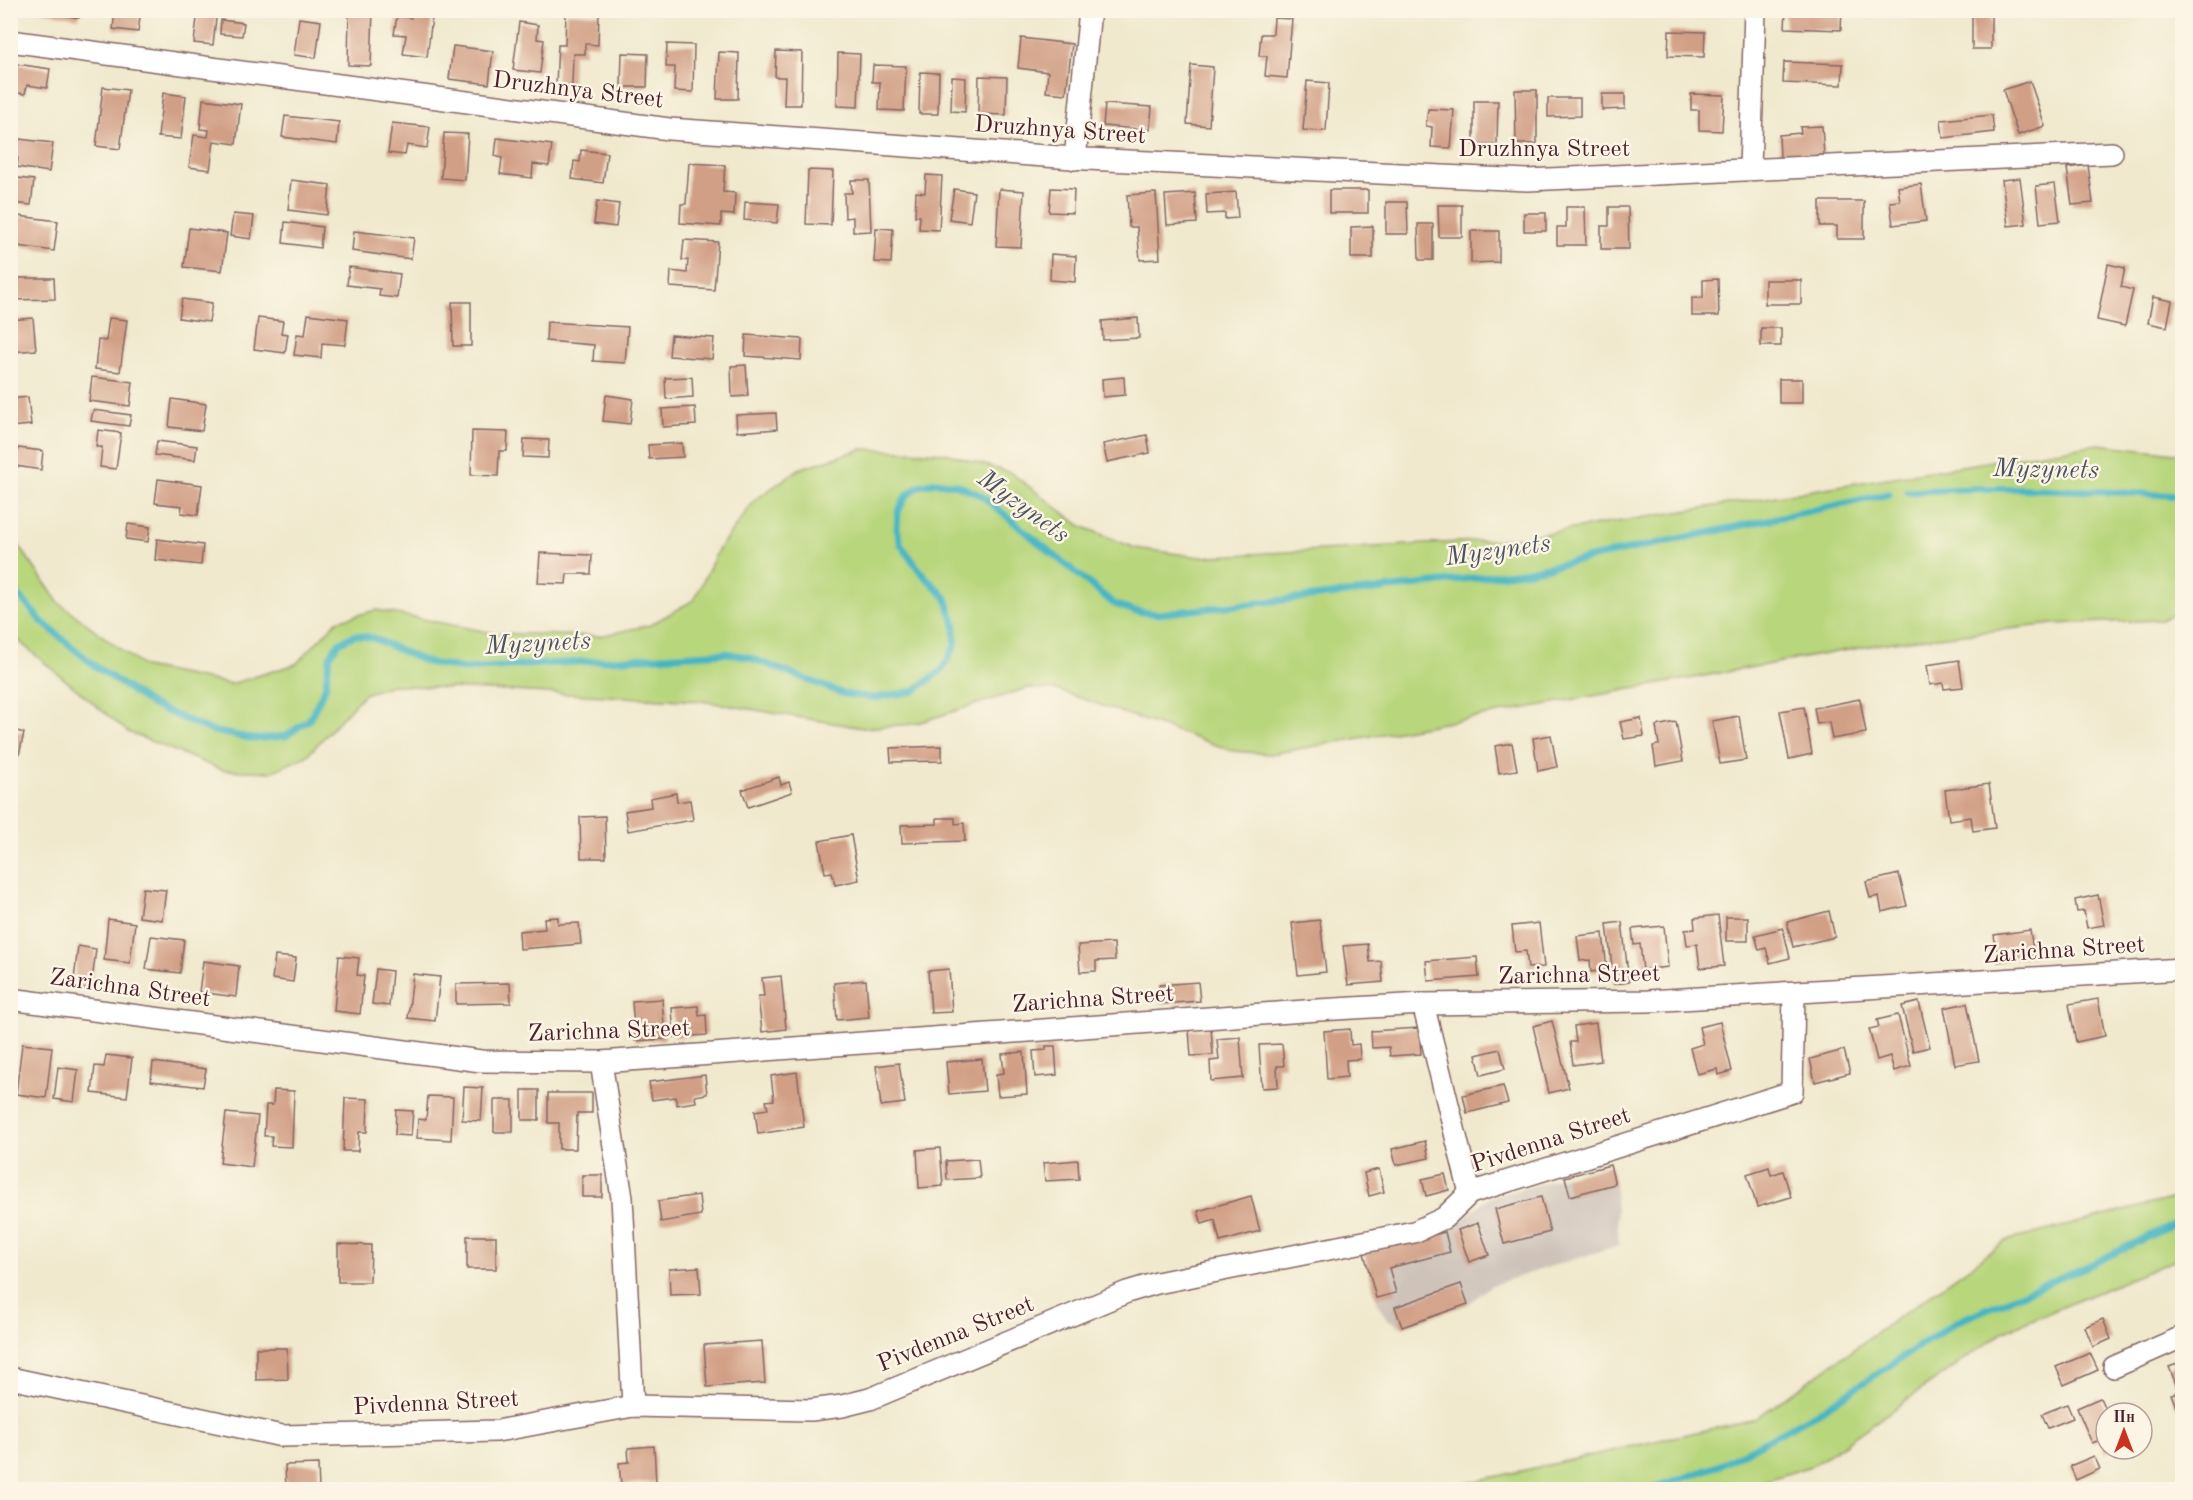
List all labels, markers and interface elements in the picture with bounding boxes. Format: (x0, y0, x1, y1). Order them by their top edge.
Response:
street label: Druzhnya Street (491, 69, 665, 113)
street label: Druzhnya Street (973, 113, 1147, 149)
street label: Druzhnya Street (1458, 138, 1630, 162)
water label: Myzynets (1992, 456, 2099, 484)
water label: Myzynets (972, 465, 1074, 549)
water label: Myzynets (1443, 531, 1552, 571)
water label: Myzynets (483, 628, 592, 660)
street label: Zarichna Street (1982, 933, 2146, 969)
street label: Zarichna Street (1498, 963, 1660, 989)
street label: Zarichna Street (48, 966, 212, 1012)
street label: Zarichna Street (1011, 982, 1175, 1018)
street label: Zarichna Street (527, 1017, 691, 1047)
street label: Pivdenna Street (1468, 1104, 1634, 1178)
street label: Pivdenna Street (875, 1293, 1037, 1377)
street label: Pivdenna Street (352, 1388, 520, 1420)
north arrow (2094, 1401, 2154, 1461)
text: Пн (2113, 1410, 2135, 1426)

